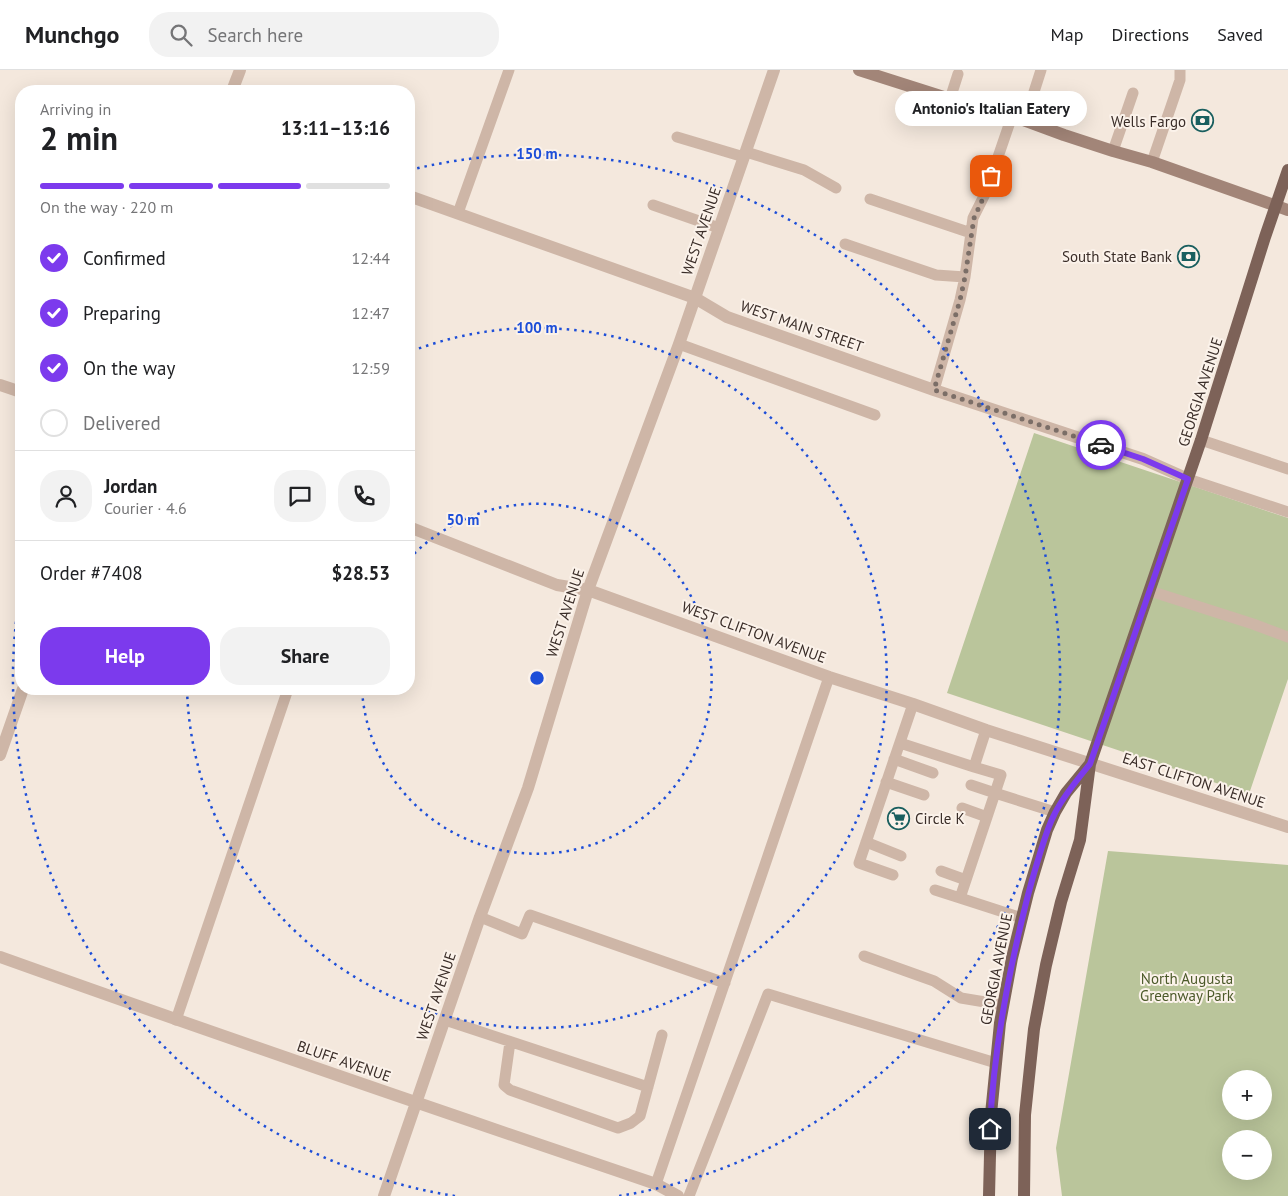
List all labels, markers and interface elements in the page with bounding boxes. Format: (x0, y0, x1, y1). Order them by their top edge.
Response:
search box (149, 12, 499, 57)
text: Munchgo (25, 19, 119, 50)
icon: search (167, 21, 195, 49)
text: Search here (207, 23, 303, 47)
text: Map (1051, 23, 1083, 46)
text: Directions (1111, 23, 1189, 46)
text: Saved (1217, 23, 1263, 46)
callout: Antonio's Italian Eatery (895, 91, 1087, 126)
text: Antonio's Italian Eatery (912, 98, 1070, 118)
text: Arriving in (40, 99, 111, 119)
bank icon: Wells Fargo (1190, 109, 1214, 133)
place label: Wells Fargo (1111, 112, 1186, 131)
text: 13:11–13:16 (281, 116, 390, 140)
text: 2 min (40, 117, 118, 159)
text: 150 m (516, 144, 558, 163)
pin (970, 155, 1012, 197)
icon: bag (977, 162, 1005, 190)
street label: WEST AVENUE (677, 184, 725, 278)
text: On the way · 220 m (40, 197, 173, 217)
icon: check (40, 244, 68, 272)
bank icon: South State Bank (1176, 244, 1200, 268)
text: Confirmed (83, 246, 166, 270)
place label: South State Bank (1062, 247, 1173, 266)
text: 12:44 (352, 248, 390, 268)
street label: WEST MAIN STREET (738, 296, 867, 356)
icon: check (40, 299, 68, 327)
text: Preparing (83, 301, 161, 325)
text: 12:47 (352, 303, 390, 323)
text: 100 m (516, 318, 558, 337)
street label: GEORGIA AVENUE (1173, 335, 1227, 449)
icon: check (40, 354, 68, 382)
text: On the way (83, 356, 175, 380)
text: 12:59 (352, 358, 390, 378)
text: Delivered (83, 411, 161, 435)
courier (1076, 420, 1126, 470)
icon: car (1087, 431, 1115, 459)
button: person (40, 470, 92, 522)
button: chat (274, 470, 326, 522)
button: phone (338, 470, 390, 522)
text: Jordan (104, 474, 157, 498)
text: Courier · 4.6 (104, 498, 187, 518)
text: 50 m (447, 510, 479, 529)
text: Order #7408 (40, 561, 143, 585)
text: $28.53 (331, 561, 390, 585)
street label: WEST AVENUE (542, 566, 588, 660)
street label: WEST CLIFTON AVENUE (679, 597, 829, 667)
button: Help (40, 627, 210, 685)
button: Share (220, 627, 390, 685)
centre of rings (528, 669, 546, 687)
street label: EAST CLIFTON AVENUE (1120, 748, 1268, 812)
supermarket icon: Circle K (887, 806, 911, 830)
place label: Circle K (915, 809, 965, 828)
street label: GEORGIA AVENUE (976, 911, 1016, 1027)
street label: WEST AVENUE (412, 949, 460, 1043)
park label: North Augusta Greenway Park (1140, 969, 1235, 1005)
street label: BLUFF AVENUE (295, 1036, 393, 1086)
map controls (1222, 1070, 1272, 1180)
button: + (1222, 1070, 1272, 1120)
pin (969, 1108, 1011, 1150)
icon: home (976, 1115, 1004, 1143)
button: − (1222, 1130, 1272, 1180)

